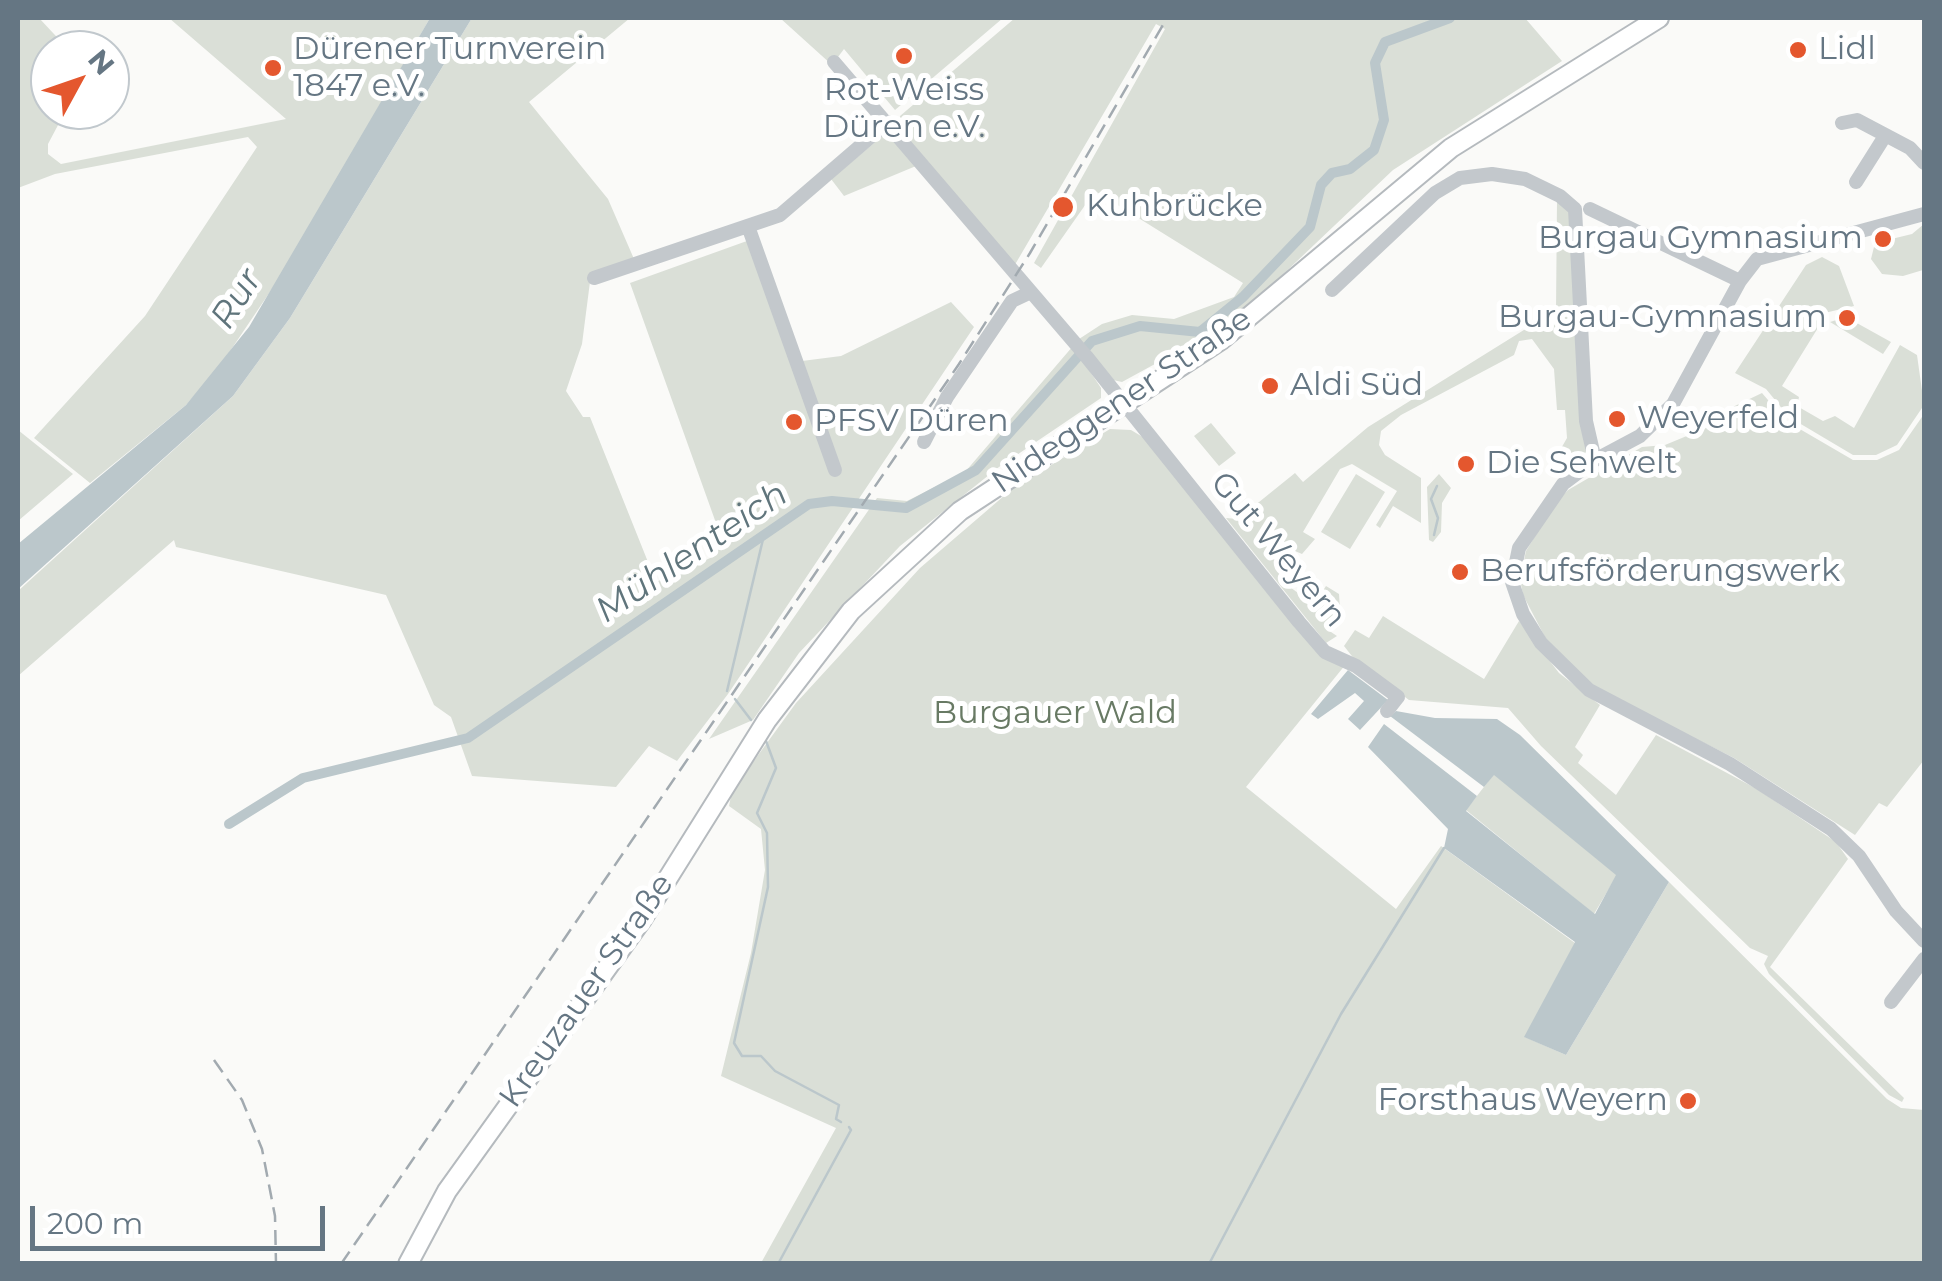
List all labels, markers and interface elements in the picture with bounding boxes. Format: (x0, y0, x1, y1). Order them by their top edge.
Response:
north arrow (30, 30, 130, 130)
place label: Dürener Turnverein 1847 e.V. (293, 31, 606, 106)
place label: Lidl (1818, 31, 1876, 69)
marker: Lidl (1787, 39, 1809, 61)
text: N (81, 42, 122, 82)
marker: Rot-Weiss Düren e.V. (893, 45, 915, 67)
marker: Dürener Turnverein 1847 e.V. (262, 57, 284, 79)
place label: Rot-Weiss Düren e.V. (823, 72, 985, 147)
place label: Kuhbrücke (1086, 188, 1263, 226)
marker: Kuhbrücke (1050, 194, 1076, 220)
place label: Burgau Gymnasium (1538, 220, 1863, 258)
marker: Burgau Gymnasium (1872, 228, 1894, 250)
water label: Rur (203, 261, 271, 337)
place label: Burgau-Gymnasium (1498, 299, 1827, 337)
street label: Nideggener Straße (985, 300, 1259, 502)
marker: Burgau-Gymnasium (1836, 307, 1858, 329)
place label: Aldi Süd (1290, 367, 1423, 405)
marker: Aldi Süd (1259, 375, 1281, 397)
place label: Weyerfeld (1637, 400, 1799, 438)
place label: PFSV Düren (814, 403, 1009, 441)
marker: Weyerfeld (1606, 408, 1628, 430)
marker: PFSV Düren (783, 411, 805, 433)
place label: Die Sehwelt (1486, 445, 1677, 483)
marker: Die Sehwelt (1455, 453, 1477, 475)
street label: Gut Weyern (1202, 465, 1354, 635)
water label: Mühlenteich (588, 474, 796, 632)
place label: Berufsförderungswerk (1480, 553, 1840, 591)
marker: Berufsförderungswerk (1449, 561, 1471, 583)
park label: Burgauer Wald (933, 695, 1177, 733)
street label: Kreuzauer Straße (492, 867, 682, 1115)
place label: Forsthaus Weyern (1378, 1082, 1668, 1120)
marker: Forsthaus Weyern (1677, 1090, 1699, 1112)
scale bar (35, 1186, 330, 1248)
text: 200 m (47, 1205, 143, 1242)

